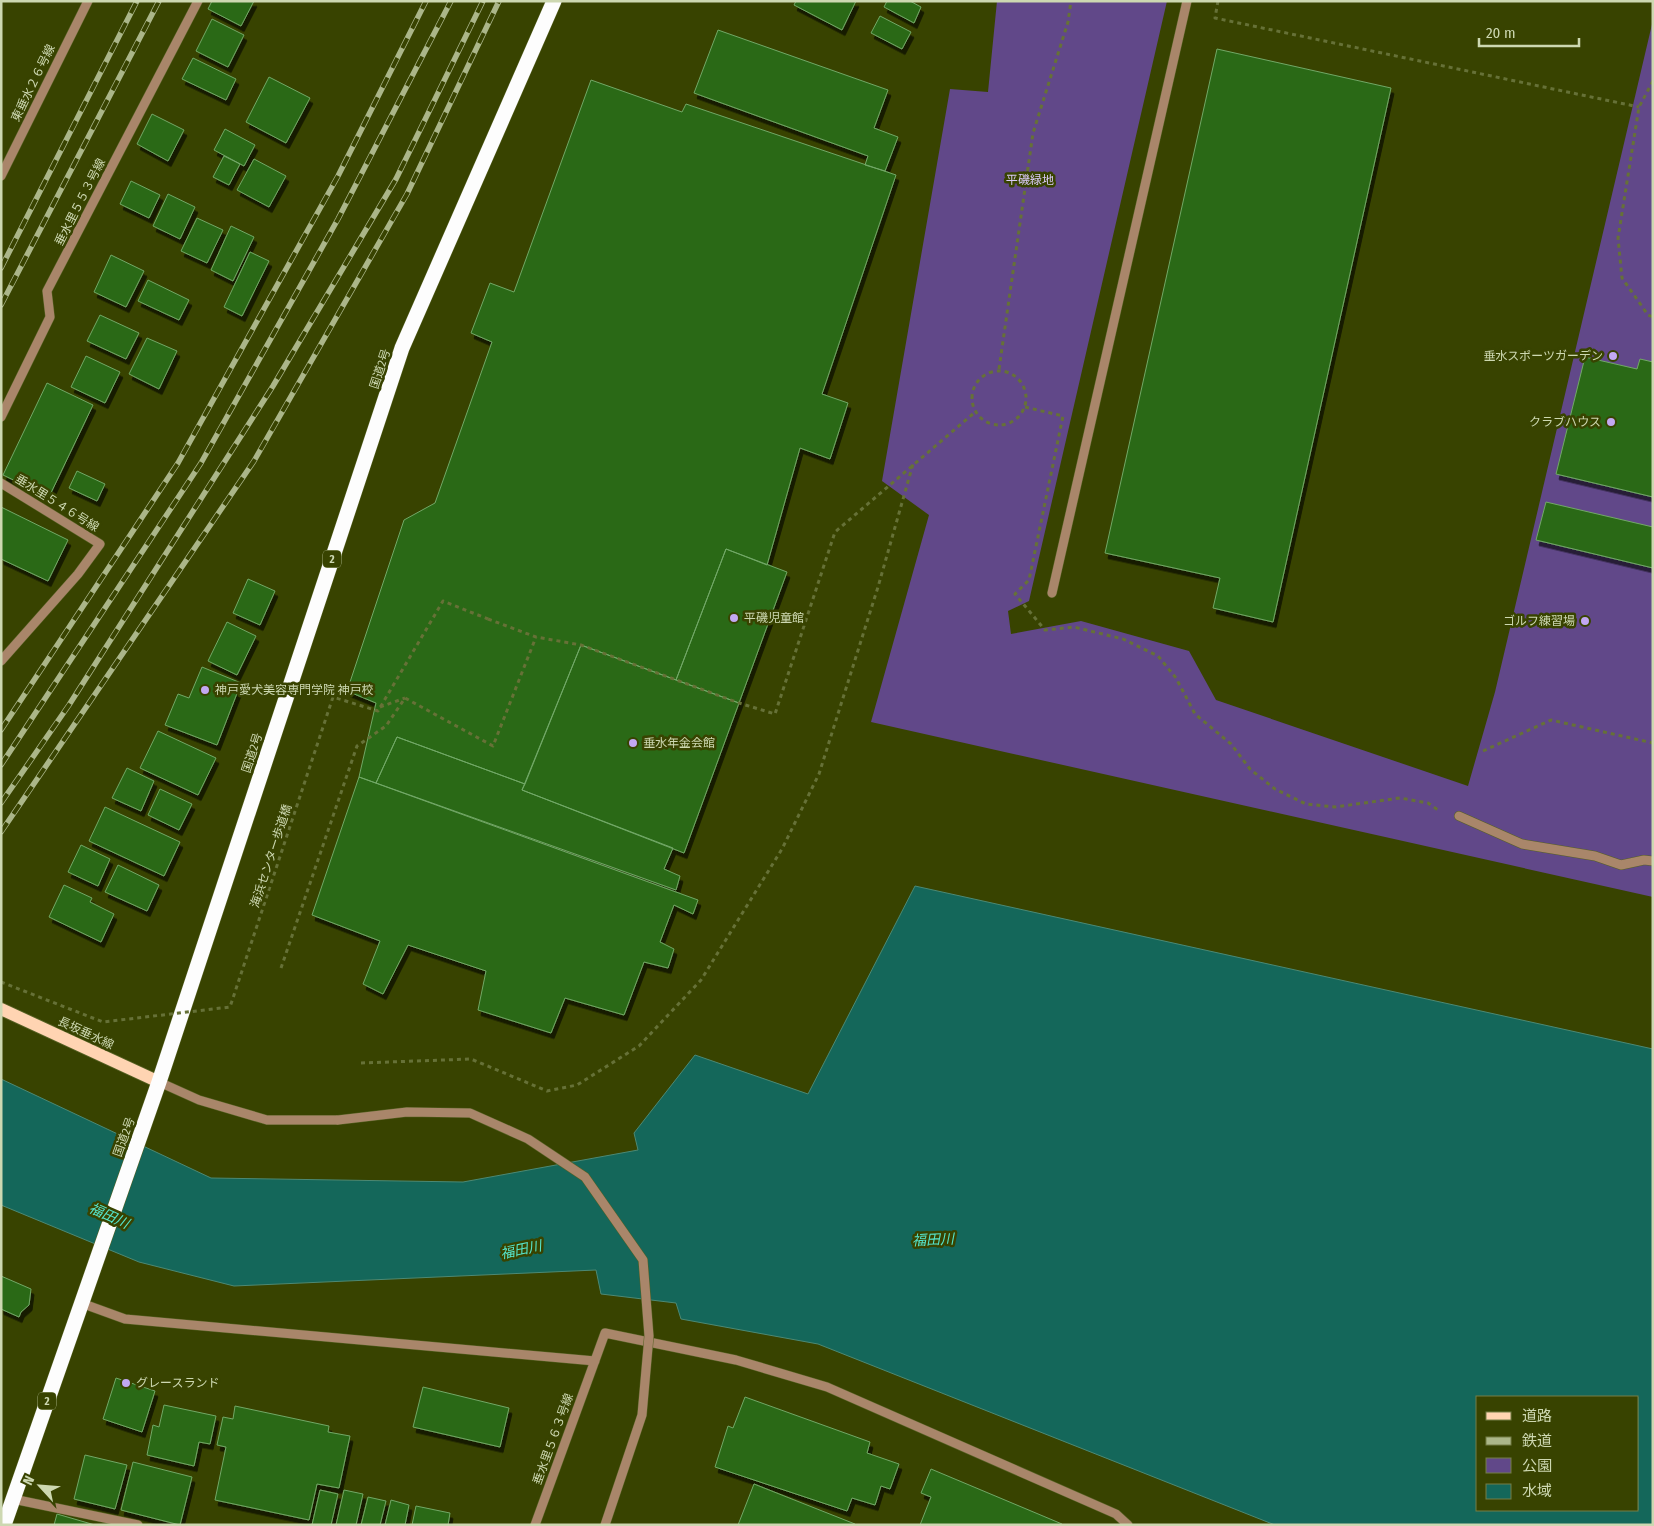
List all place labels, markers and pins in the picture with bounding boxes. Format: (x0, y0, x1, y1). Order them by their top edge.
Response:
place label: 垂水スポーツガーデン (1483, 349, 1603, 363)
marker: 垂水スポーツガーデン (1607, 350, 1619, 362)
place label: クラブハウス (1529, 415, 1601, 429)
marker: クラブハウス (1605, 416, 1617, 428)
place label: 平磯児童館 (744, 611, 804, 625)
marker: 平磯児童館 (728, 612, 740, 624)
place label: ゴルフ練習場 (1503, 614, 1575, 628)
marker: ゴルフ練習場 (1579, 615, 1591, 627)
place label: 神戸愛犬美容専門学院 神戸校 (215, 683, 374, 697)
marker: 神戸愛犬美容専門学院 神戸校 (199, 684, 211, 696)
place label: 垂水年金会館 (643, 736, 715, 750)
marker: 垂水年金会館 (627, 737, 639, 749)
place label: グレースランド (136, 1376, 219, 1390)
marker: グレースランド (120, 1377, 132, 1389)

